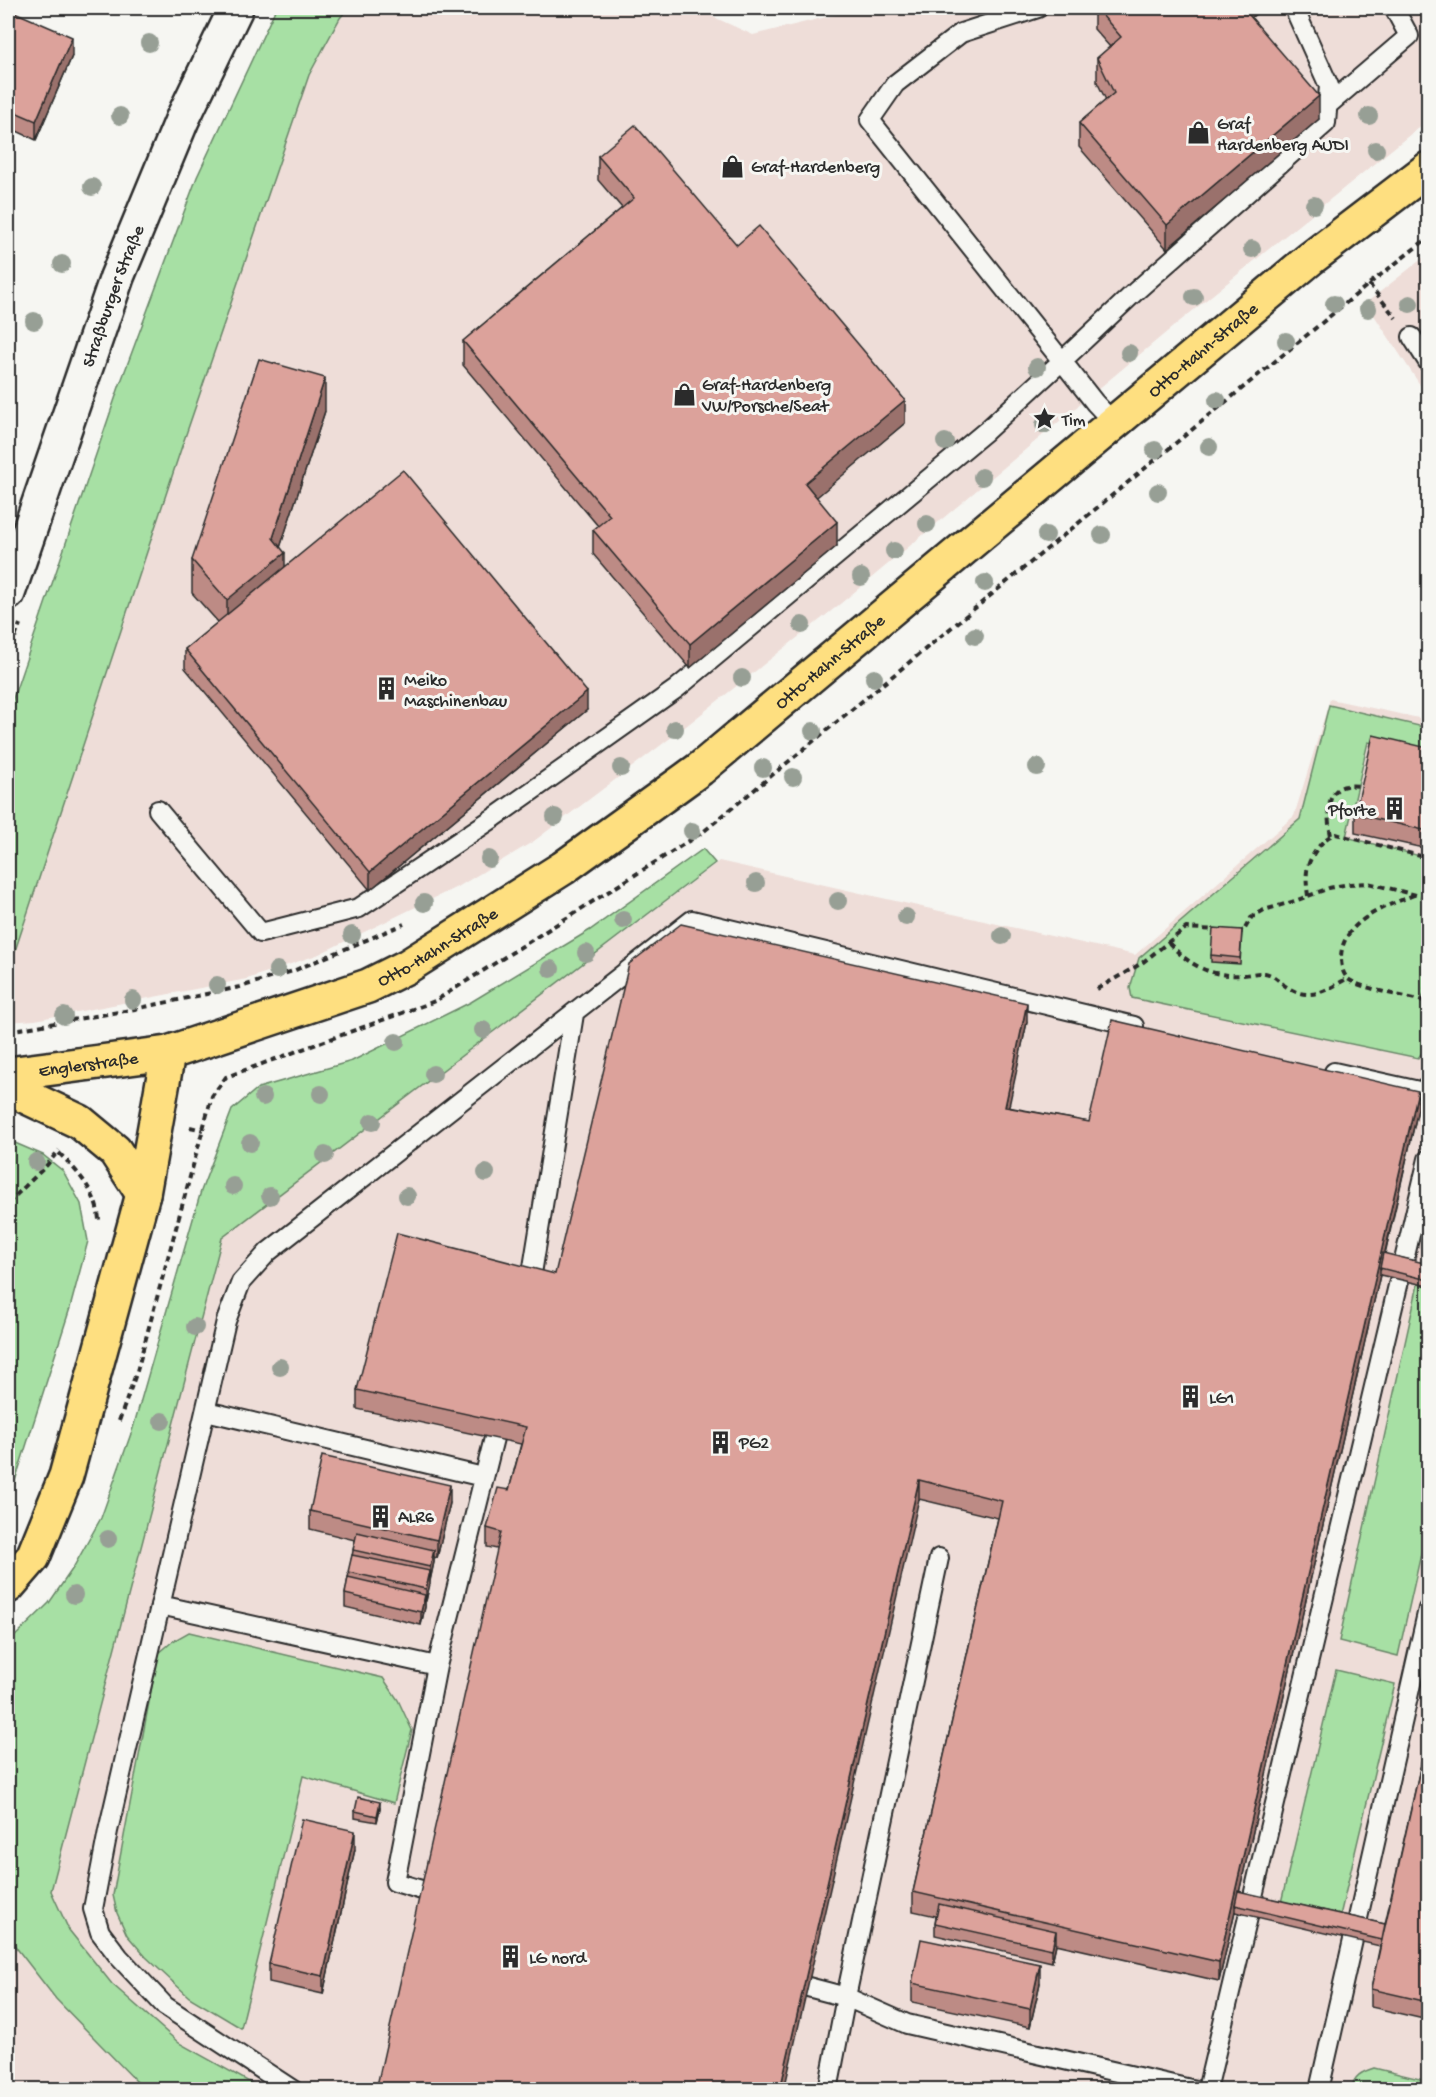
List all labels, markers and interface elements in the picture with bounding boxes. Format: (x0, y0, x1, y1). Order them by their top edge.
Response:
place label: Graf Hardenberg AUDI (1217, 115, 1349, 157)
shop icon: Graf Hardenberg AUDI (1186, 120, 1212, 146)
shop icon: Graf-Hardenberg (720, 153, 746, 179)
place label: Graf-Hardenberg (751, 158, 880, 179)
street label: Straßburger Straße (79, 222, 151, 370)
street label: Otto-Hahn-Straße (1144, 299, 1264, 403)
place label: Graf-Hardenberg VW/Porsche/Seat (701, 376, 831, 418)
shop icon: Graf-Hardenberg VW/Porsche/Seat (671, 381, 697, 407)
place icon: Tim (1031, 406, 1057, 432)
place label: Tim (1061, 411, 1086, 432)
street label: Otto-Hahn-Straße (772, 610, 891, 715)
place label: Meiko Maschinenbau (404, 671, 508, 713)
building icon: Meiko Maschinenbau (373, 676, 399, 702)
building icon: Pforte (1381, 796, 1407, 822)
place label: Pforte (1327, 801, 1377, 822)
street label: Otto-Hahn-Straße (374, 904, 503, 993)
street label: Englerstraße (38, 1049, 140, 1083)
building icon: LG1 (1178, 1384, 1204, 1410)
place label: LG1 (1209, 1389, 1234, 1410)
building icon: PG2 (708, 1429, 734, 1455)
place label: PG2 (738, 1434, 769, 1455)
building icon: ALR6 (367, 1503, 393, 1529)
place label: ALR6 (398, 1508, 435, 1529)
building icon: LG nord (498, 1944, 524, 1970)
place label: LG nord (529, 1949, 587, 1970)

